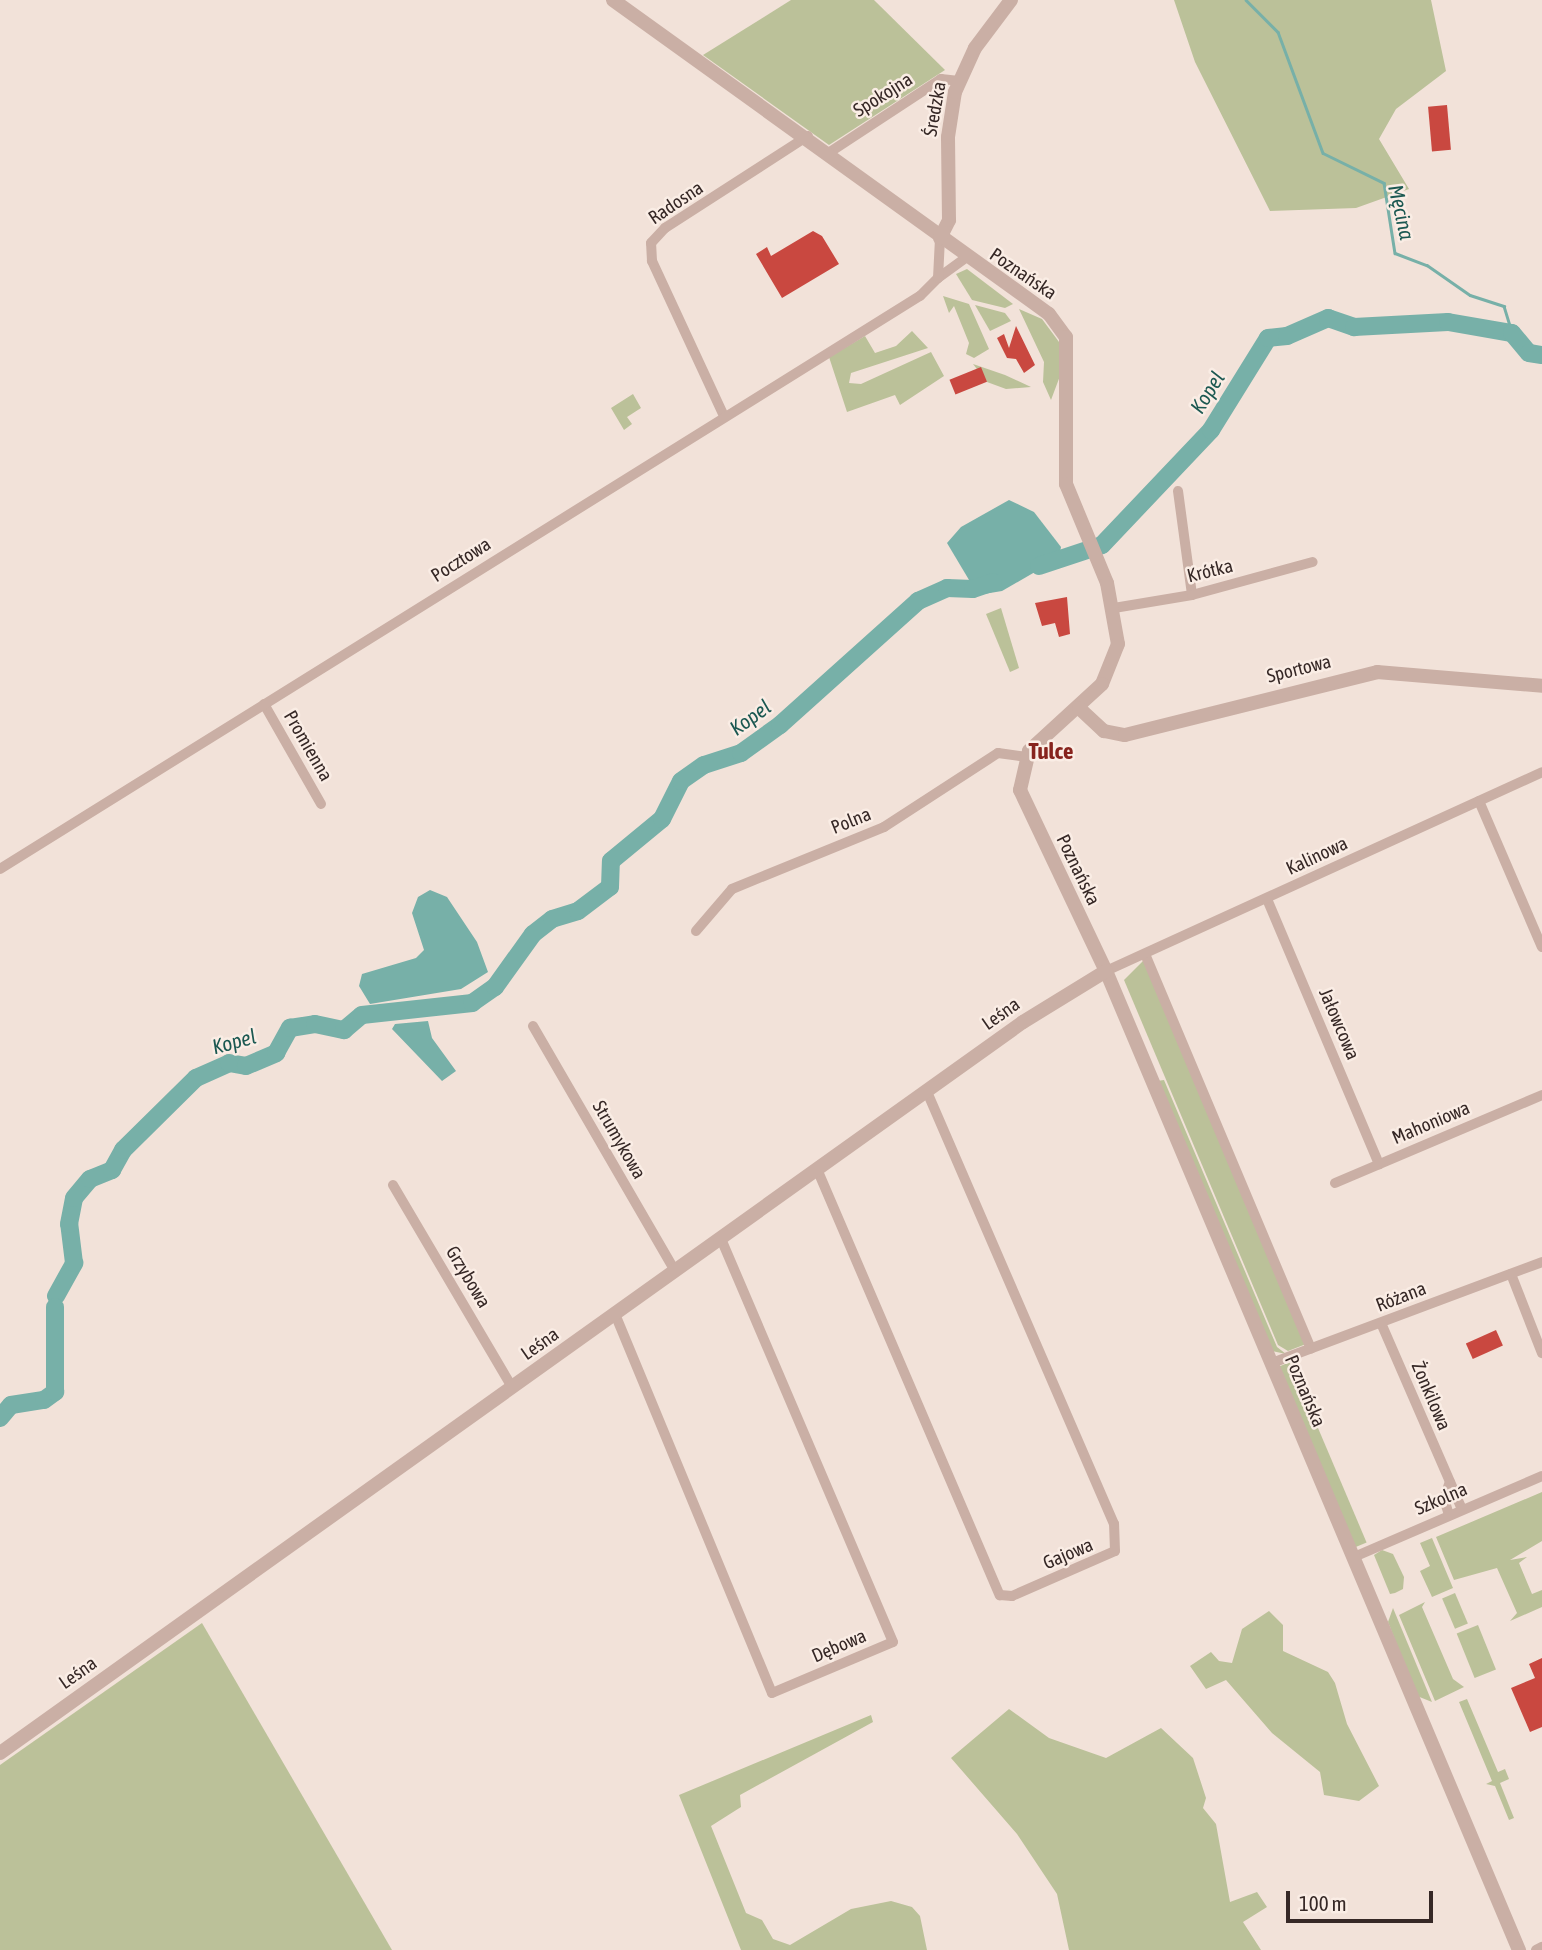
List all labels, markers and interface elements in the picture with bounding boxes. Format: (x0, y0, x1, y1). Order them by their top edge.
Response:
street label: Spokojna (849, 68, 917, 122)
street label: Średzka (919, 80, 951, 138)
street label: Radosna (644, 176, 708, 230)
water label: Męcina (1383, 182, 1421, 242)
street label: Poznańska (985, 243, 1061, 305)
water label: Kopel (1184, 366, 1230, 418)
street label: Pocztowa (427, 533, 495, 587)
street label: Krótka (1185, 554, 1235, 588)
street label: Sportowa (1265, 650, 1333, 688)
water label: Kopel (724, 694, 776, 740)
street label: Promienna (279, 707, 337, 785)
district label: Tulce (1029, 737, 1073, 765)
street label: Polna (828, 803, 874, 839)
street label: Poznańska (1051, 831, 1105, 909)
street label: Kalinowa (1283, 832, 1351, 880)
street label: Jałowcowa (1314, 985, 1364, 1063)
street label: Leśna (978, 993, 1024, 1035)
water label: Kopel (209, 1023, 259, 1059)
street label: Mahoniowa (1389, 1096, 1473, 1150)
street label: Strumykowa (588, 1097, 650, 1183)
street label: Grzybowa (441, 1242, 495, 1312)
street label: Różana (1373, 1277, 1429, 1317)
street label: Leśna (517, 1323, 563, 1365)
street label: Poznańska (1280, 1352, 1330, 1430)
street label: Żonkilowa (1406, 1358, 1456, 1434)
street label: Szkolna (1411, 1478, 1471, 1520)
street label: Gajowa (1040, 1533, 1096, 1575)
street label: Dębowa (808, 1624, 870, 1668)
street label: Leśna (55, 1652, 101, 1694)
scale bar (1290, 1876, 1437, 1920)
text: 100 m (1299, 1891, 1347, 1915)

